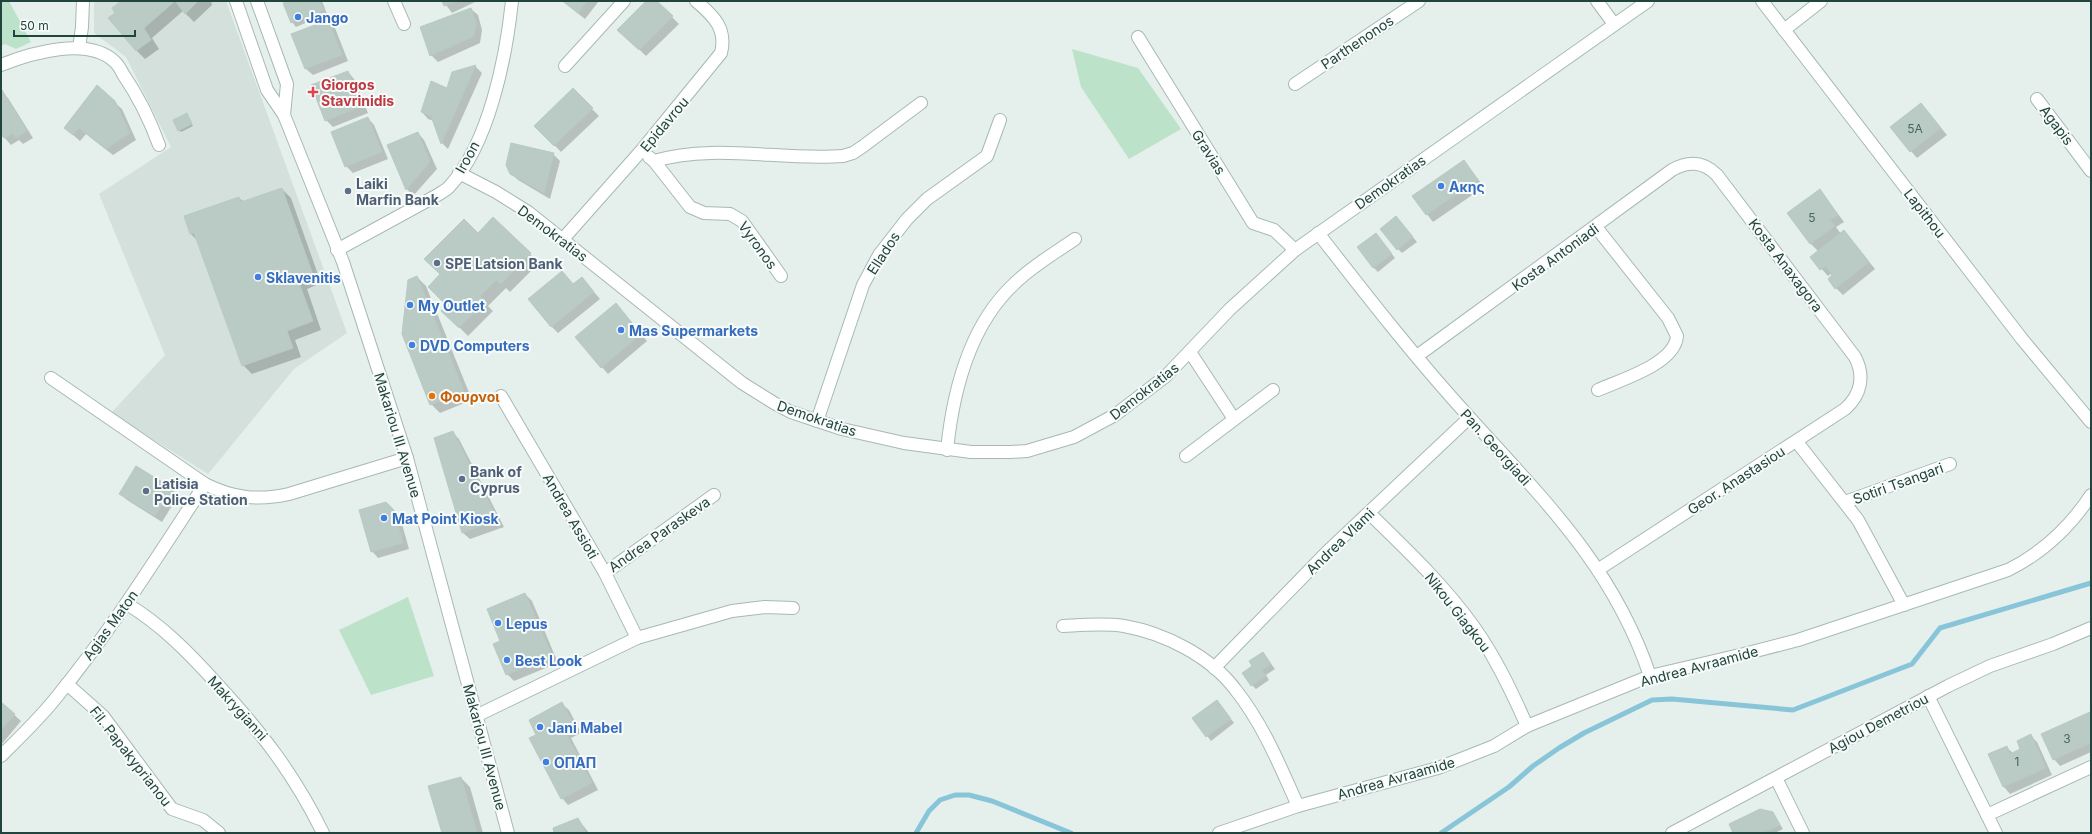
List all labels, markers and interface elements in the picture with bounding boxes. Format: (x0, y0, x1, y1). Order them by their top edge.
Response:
place label: Jango (306, 9, 349, 26)
street label: Parthenonos (1317, 11, 1397, 73)
scale bar (14, 12, 135, 38)
marker: Jango (293, 12, 303, 22)
text: 50 m (20, 18, 49, 33)
place label: Giorgos Stavrinidis (321, 76, 394, 109)
marker: Giorgos Stavrinidis (308, 87, 318, 97)
street label: Epidavrou (636, 93, 692, 155)
street label: Agapis (2037, 102, 2077, 148)
house number: 5A (1907, 121, 1923, 136)
street label: Gravias (1189, 126, 1229, 178)
street label: Iroon (451, 138, 483, 176)
street label: Demokratias (1351, 151, 1429, 213)
place label: Laiki Marfin Bank (356, 175, 440, 208)
place label: Ακης (1449, 178, 1485, 195)
marker: Ακης (1436, 181, 1446, 191)
street label: Lapithou (1901, 185, 1949, 241)
marker: Laiki Marfin Bank (343, 186, 353, 196)
street label: Demokratias (515, 201, 591, 265)
house number: 5 (1808, 210, 1816, 225)
street label: Kosta Anaxagora (1745, 215, 1827, 315)
street label: Vyronos (735, 218, 781, 272)
street label: Kosta Antoniadi (1508, 220, 1602, 294)
street label: Ellados (863, 228, 903, 278)
place label: SPE Latsion Bank (445, 255, 563, 272)
marker: SPE Latsion Bank (432, 258, 442, 268)
place label: Sklavenitis (266, 269, 341, 286)
marker: Sklavenitis (253, 272, 263, 282)
place label: My Outlet (418, 297, 485, 314)
marker: My Outlet (405, 300, 415, 310)
place label: Mas Supermarkets (629, 322, 758, 339)
marker: Mas Supermarkets (616, 325, 626, 335)
place label: DVD Computers (420, 337, 530, 354)
marker: DVD Computers (407, 340, 417, 350)
street label: Demokratias (1106, 359, 1182, 423)
street label: Makariou III Avenue (371, 370, 425, 500)
place label: Φουρνοι (440, 388, 500, 405)
marker: Φουρνοι (427, 391, 437, 401)
street label: Demokratias (775, 396, 859, 440)
street label: Pan. Georgiadi (1457, 405, 1535, 489)
street label: Geor. Anastasiou (1684, 442, 1788, 518)
street label: Sotiri Tsangari (1850, 459, 1946, 507)
place label: Bank of Cyprus (470, 463, 522, 496)
street label: Andrea Assioti (540, 470, 602, 562)
marker: Bank of Cyprus (457, 474, 467, 484)
place label: Latisia Police Station (154, 475, 248, 508)
marker: Latisia Police Station (141, 486, 151, 496)
street label: Andrea Paraskeva (605, 493, 713, 575)
street label: Andrea Vlami (1302, 504, 1378, 578)
place label: Mat Point Kiosk (392, 510, 499, 527)
marker: Mat Point Kiosk (379, 513, 389, 523)
street label: Nikou Giagkou (1422, 569, 1494, 655)
street label: Agias Maton (79, 587, 141, 663)
place label: Lepus (506, 615, 548, 632)
marker: Lepus (493, 618, 503, 628)
street label: Andrea Avraamide (1638, 642, 1760, 690)
place label: Best Look (515, 652, 583, 669)
marker: Best Look (502, 655, 512, 665)
street label: Makrygianni (205, 672, 271, 744)
street label: Makariou III Avenue (460, 682, 510, 812)
street label: Agiou Demetriou (1825, 689, 1931, 757)
street label: Fil. Papakyprianou (87, 703, 175, 809)
place label: Jani Mabel (548, 719, 622, 736)
marker: Jani Mabel (535, 722, 545, 732)
house number: 3 (2063, 731, 2071, 746)
street label: Andrea Avraamide (1335, 753, 1457, 803)
place label: ΟΠΑΠ (554, 754, 596, 771)
house number: 1 (2015, 754, 2019, 769)
marker: ΟΠΑΠ (541, 757, 551, 767)

